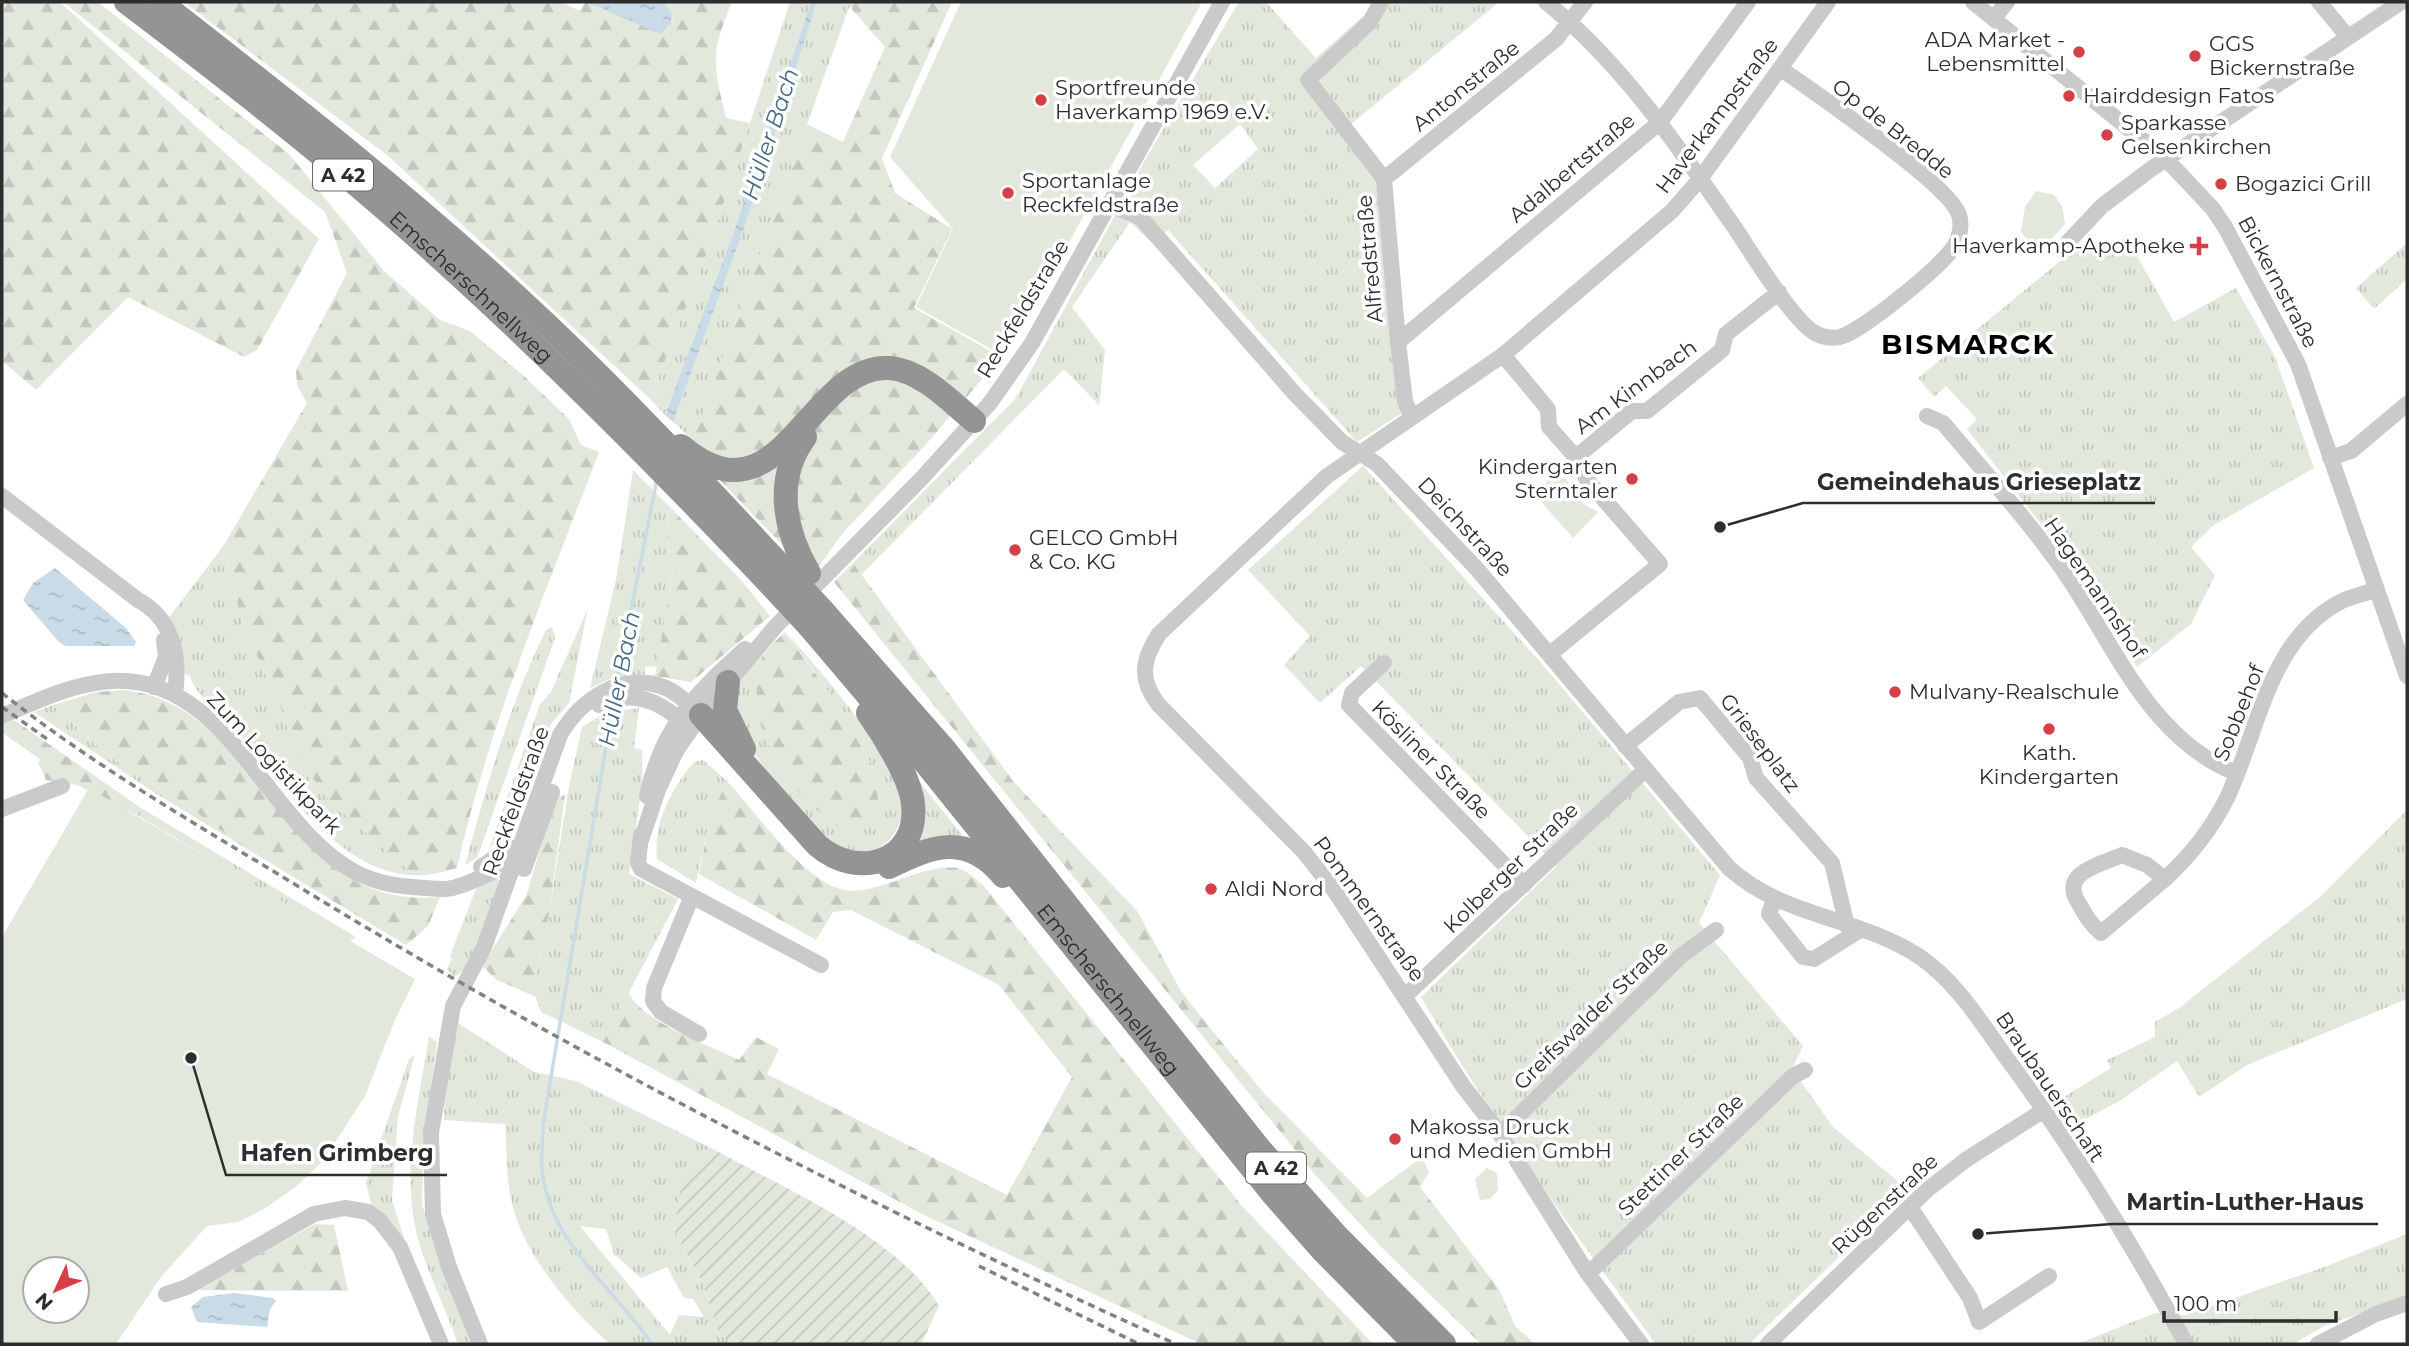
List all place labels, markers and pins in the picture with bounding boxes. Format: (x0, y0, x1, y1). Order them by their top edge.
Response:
place label: ADA Market - Lebensmittel (1925, 27, 2065, 76)
place label: GGS Bickernstraße (2209, 31, 2355, 80)
marker: ADA Market - Lebensmittel (2071, 44, 2087, 60)
marker: GGS Bickernstraße (2187, 48, 2203, 64)
place label: Sportfreunde Haverkamp 1969 e.V. (1055, 75, 1269, 124)
place label: Hairddesign Fatos (2083, 83, 2274, 108)
marker: Hairddesign Fatos (2061, 88, 2077, 104)
marker: Sportfreunde Haverkamp 1969 e.V. (1033, 92, 1049, 108)
place label: Sparkasse Gelsenkirchen (2121, 110, 2272, 159)
marker: Sparkasse Gelsenkirchen (2099, 127, 2115, 143)
place label: Sportanlage Reckfeldstraße (1022, 168, 1179, 217)
place label: Bogazici Grill (2235, 171, 2371, 196)
marker: Bogazici Grill (2213, 176, 2229, 192)
marker: Sportanlage Reckfeldstraße (1000, 185, 1016, 201)
place label: Haverkamp-Apotheke (1952, 233, 2185, 258)
marker: Haverkamp-Apotheke (2191, 238, 2207, 254)
place label: Kindergarten Sterntaler (1478, 454, 1618, 503)
callout: Gemeindehaus Grieseplatz (1803, 459, 2155, 503)
marker: Kindergarten Sterntaler (1624, 471, 1640, 487)
place label: GELCO GmbH & Co. KG (1029, 525, 1178, 574)
marker: GELCO GmbH & Co. KG (1007, 542, 1023, 558)
place label: Mulvany-Realschule (1909, 679, 2119, 704)
marker: Mulvany-Realschule (1887, 684, 1903, 700)
marker: Kath. Kindergarten (2041, 721, 2057, 737)
place label: Kath. Kindergarten (1979, 740, 2119, 789)
place label: Aldi Nord (1225, 876, 1324, 901)
marker: Aldi Nord (1203, 881, 1219, 897)
place label: Makossa Druck und Medien GmbH (1409, 1114, 1612, 1163)
callout: Hafen Grimberg (226, 1131, 447, 1175)
marker: Makossa Druck und Medien GmbH (1387, 1131, 1403, 1147)
callout: Martin-Luther-Haus (2112, 1180, 2378, 1224)

